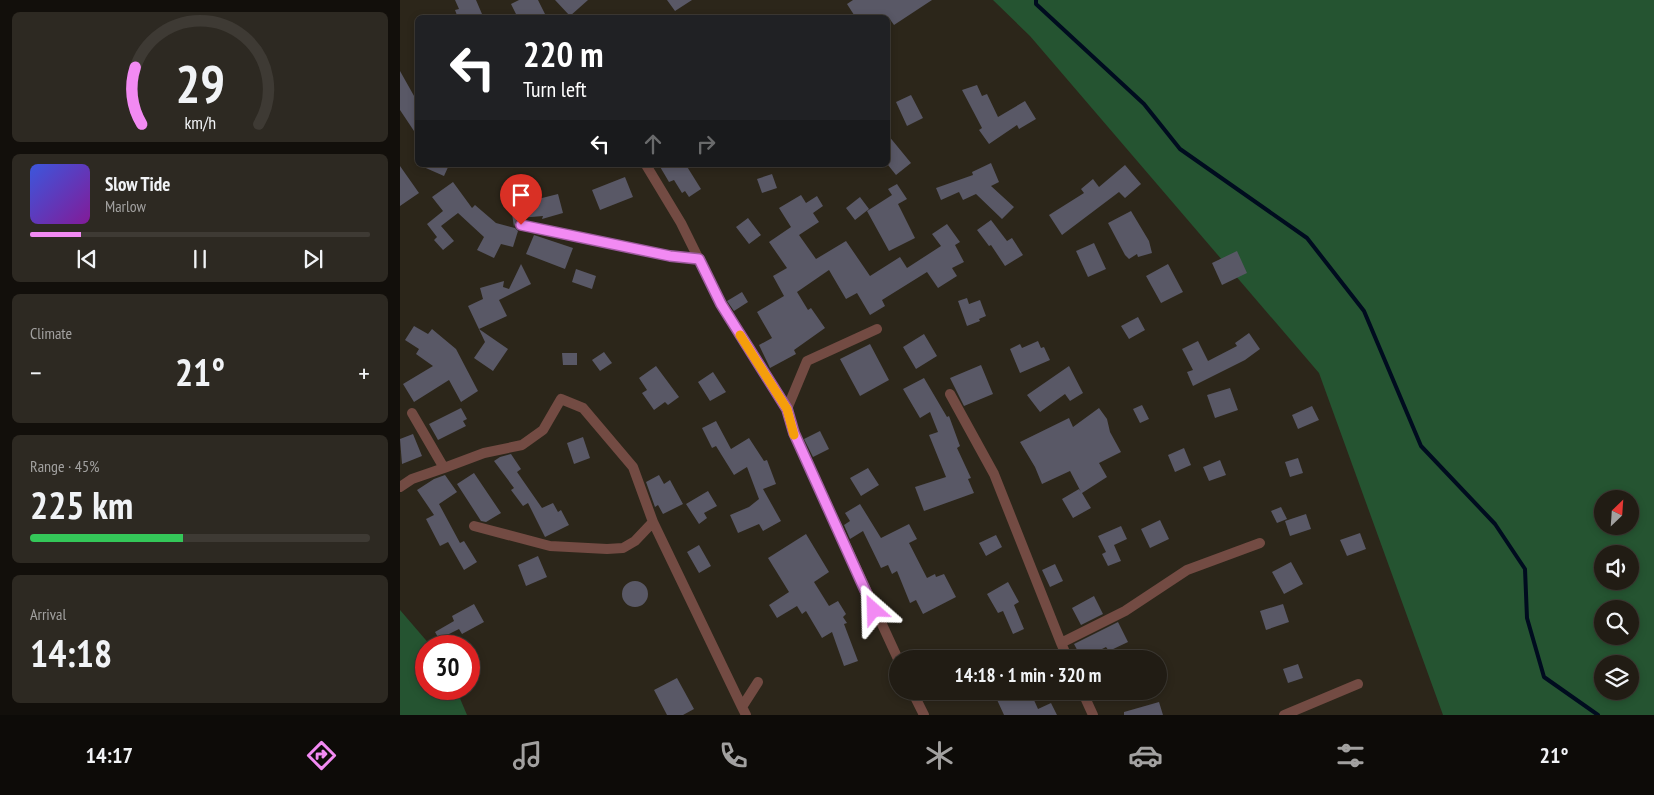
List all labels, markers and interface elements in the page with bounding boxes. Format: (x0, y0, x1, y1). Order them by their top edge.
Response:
text: 220 m (523, 31, 604, 77)
icon: left (440, 35, 505, 100)
text: 29 (175, 50, 225, 117)
text: Turn left (523, 75, 587, 103)
text: km/h (184, 111, 216, 134)
icon: left (586, 130, 614, 158)
icon: ahead (639, 130, 667, 158)
icon: right (692, 130, 720, 158)
text: Slow Tide (105, 172, 170, 196)
pin (500, 174, 542, 225)
icon: arrive (507, 181, 535, 209)
text: Marlow (105, 196, 146, 216)
icon: previous (73, 245, 101, 273)
icon: pause (186, 245, 214, 273)
icon: next (299, 245, 327, 273)
text: Climate (30, 323, 72, 343)
text: 21° (175, 347, 225, 396)
text: − (30, 354, 42, 391)
text: + (358, 354, 370, 391)
text: Range · 45% (30, 456, 99, 476)
text: 225 km (30, 480, 133, 529)
north arrow (1594, 490, 1639, 535)
map controls (1594, 490, 1639, 700)
button: sound (1594, 545, 1639, 590)
position arrow (847, 583, 899, 635)
button: search (1594, 600, 1639, 645)
text: Arrival (30, 604, 66, 624)
text: 14:18 (30, 628, 112, 677)
speed limit sign: 30 (415, 635, 480, 700)
button: layers (1594, 655, 1639, 700)
text: 14:18 · 1 min · 320 m (955, 663, 1101, 687)
icon: directions (304, 738, 339, 773)
icon: music (510, 738, 545, 773)
icon: phone (716, 738, 751, 773)
icon: climate (922, 738, 957, 773)
icon: car (1128, 738, 1163, 773)
icon: filters (1333, 738, 1368, 773)
text: 14:17 (85, 741, 133, 769)
text: 21° (1539, 741, 1568, 769)

